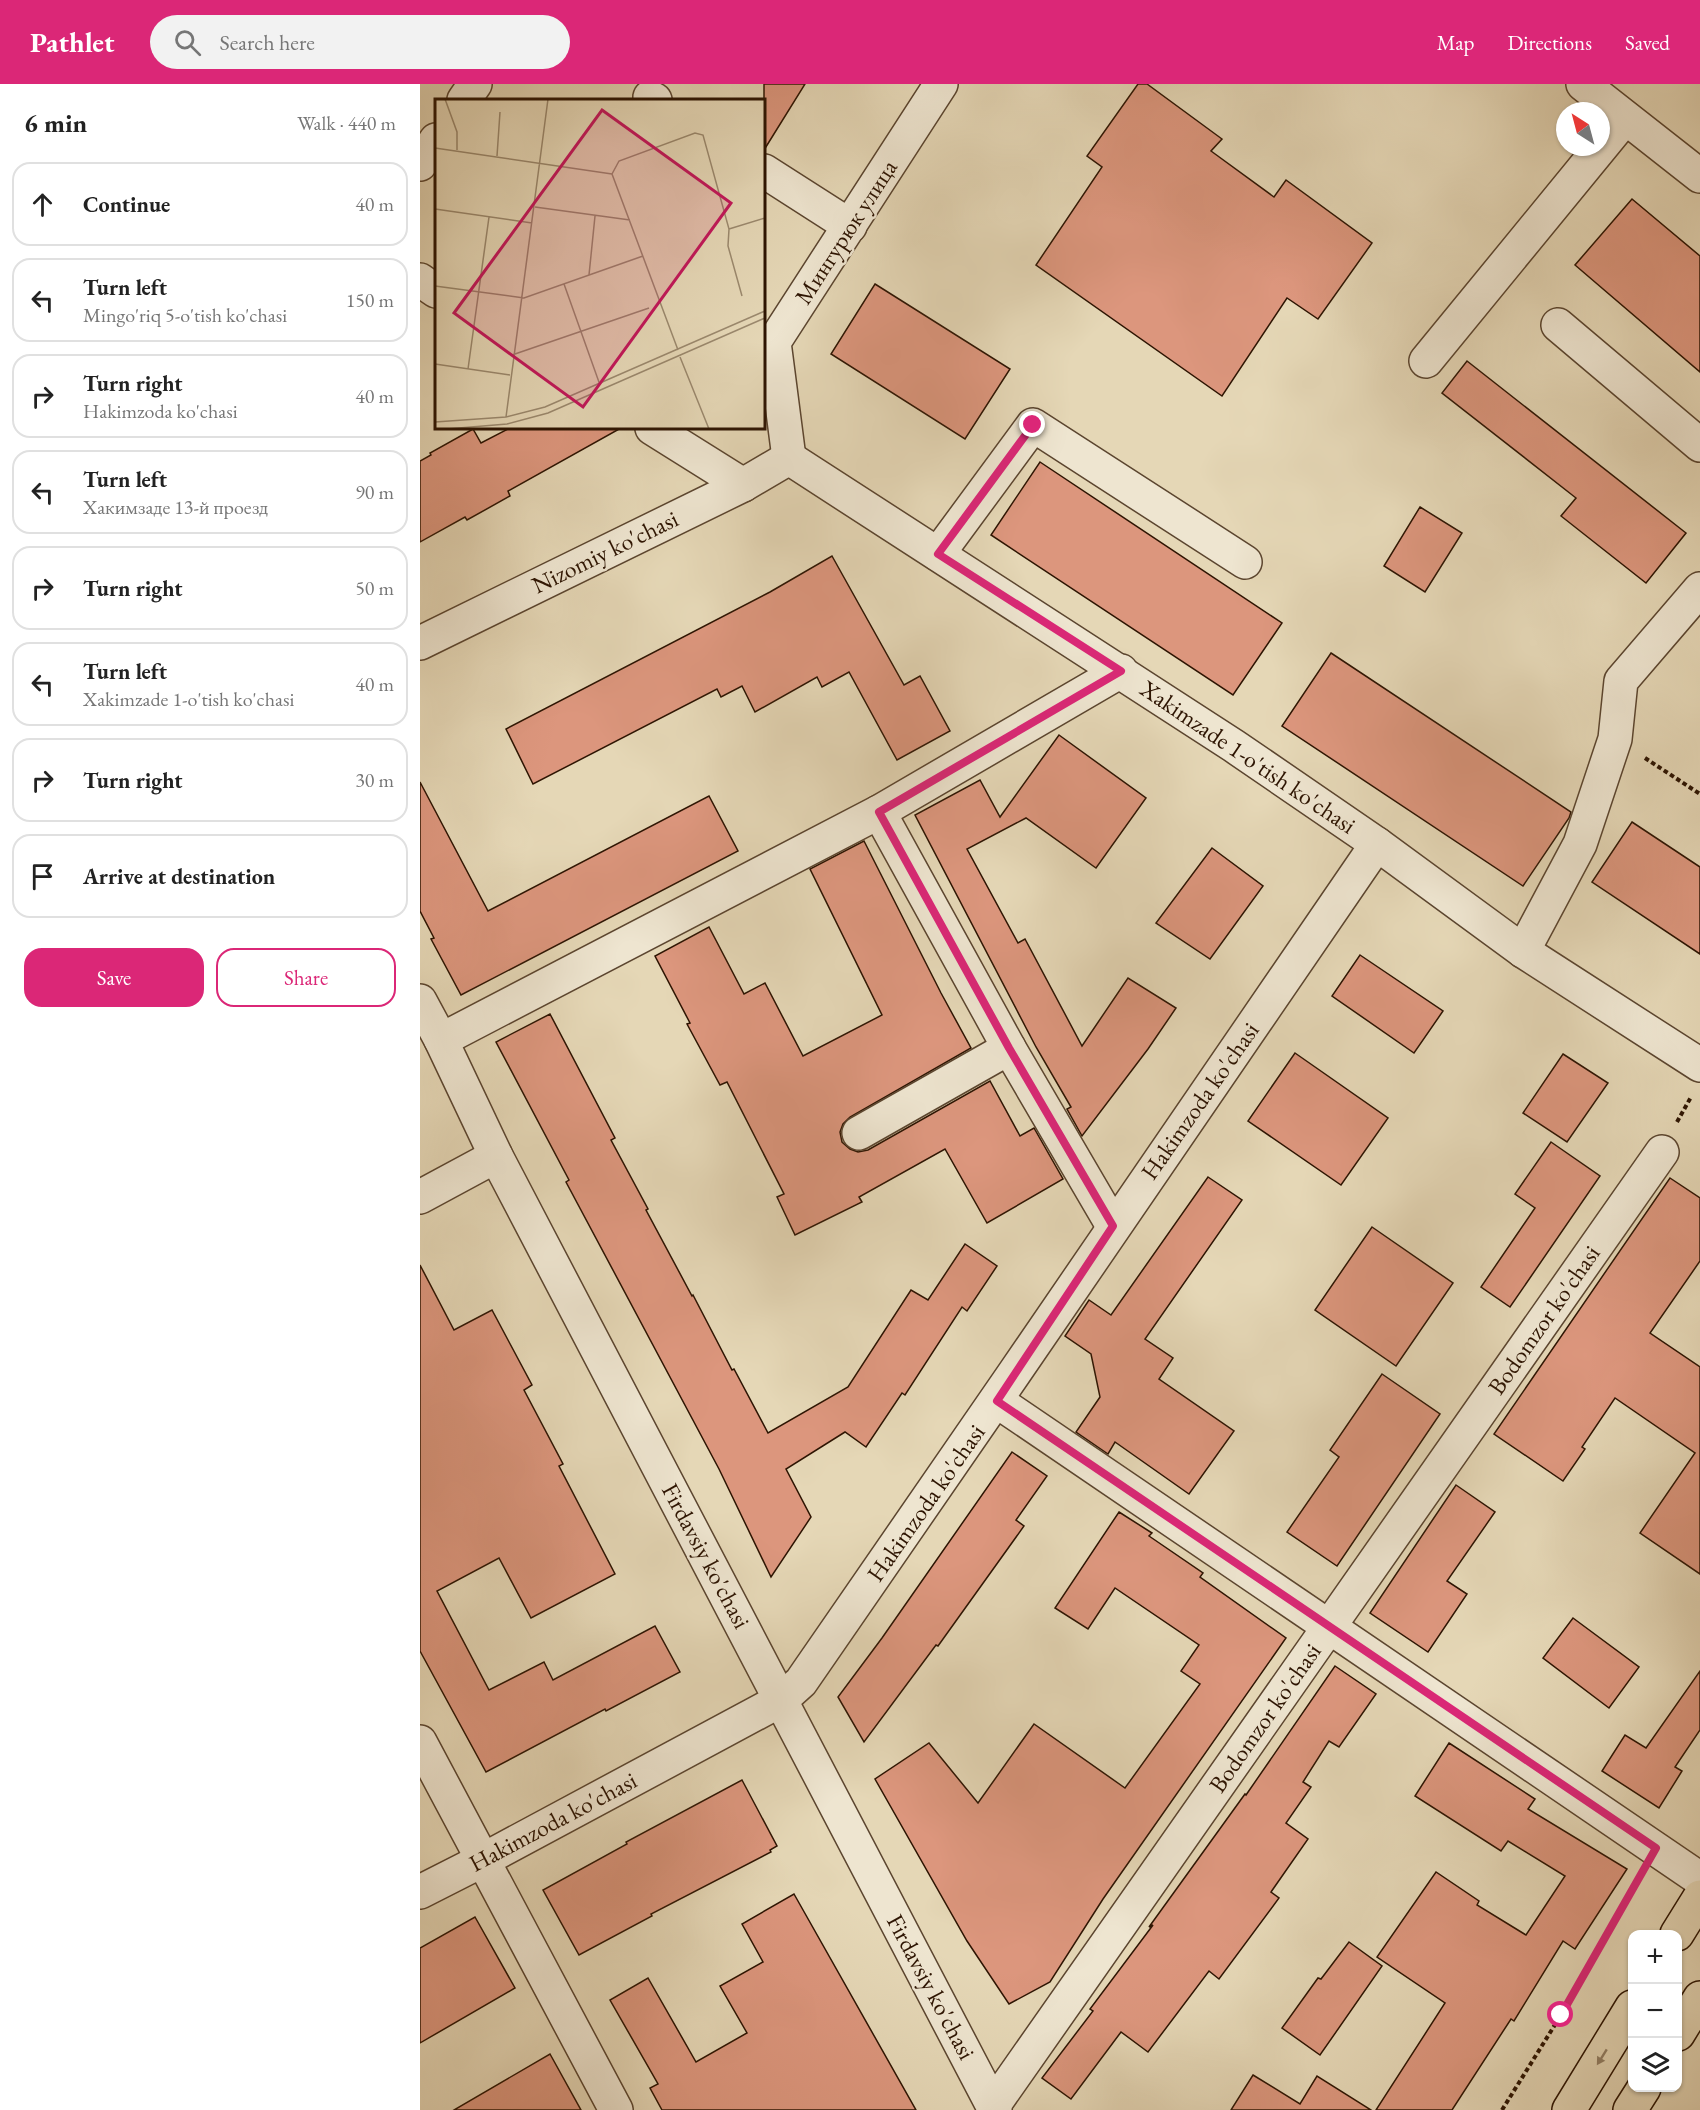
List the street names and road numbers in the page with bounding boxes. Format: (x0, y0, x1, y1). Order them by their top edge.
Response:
street label: Мингурюк улица (787, 153, 904, 310)
street label: Nizomiy ko'chasi (527, 503, 683, 600)
street label: Xakimzade 1-o'tish ko'chasi (1134, 672, 1362, 840)
street label: Hakimzoda ko'chasi (1134, 1016, 1266, 1186)
street label: Bodomzor ko'chasi (1481, 1239, 1607, 1401)
street label: Hakimzoda ko'chasi (860, 1418, 992, 1588)
street label: Firdavsiy ko'chasi (655, 1478, 758, 1634)
street label: Bodomzor ko'chasi (1202, 1637, 1328, 1799)
street label: Hakimzoda ko'chasi (464, 1764, 642, 1879)
street label: Firdavsiy ko'chasi (880, 1909, 983, 2065)

